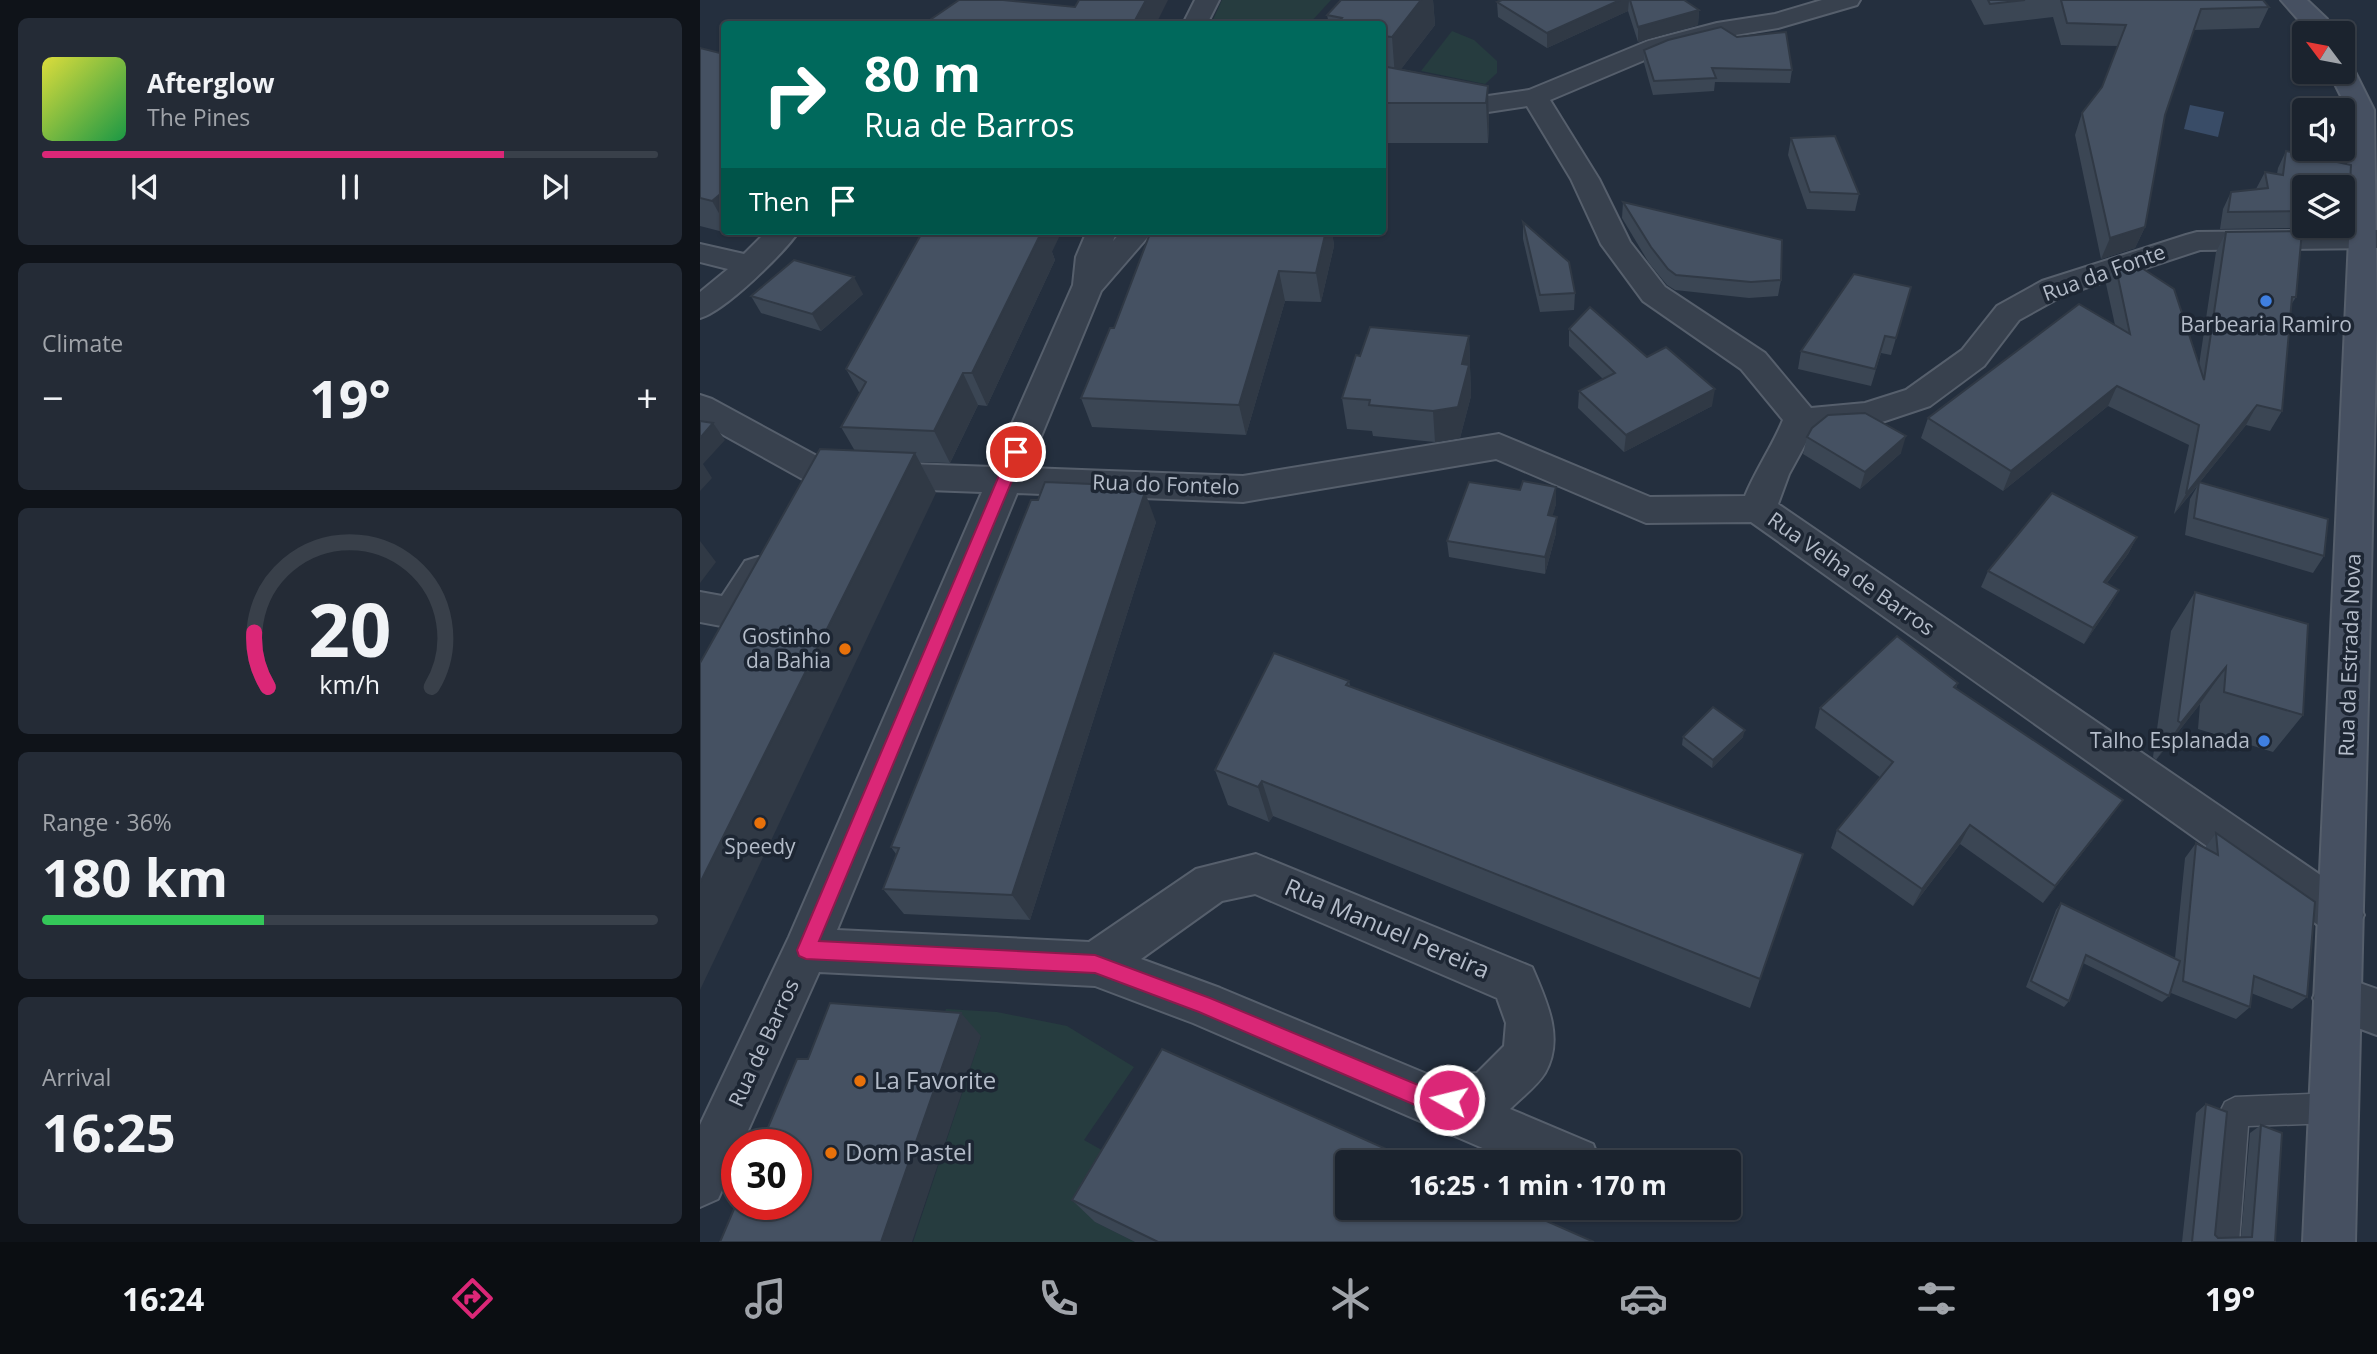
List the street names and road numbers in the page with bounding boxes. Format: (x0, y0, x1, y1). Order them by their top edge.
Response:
street label: Rua da Fonte (2038, 237, 2169, 307)
street label: Rua do Fontelo (1092, 467, 1240, 501)
street label: Rua Velha de Barros (1763, 505, 1941, 641)
street label: Rua da Estrada Nova (2331, 553, 2367, 757)
street label: Rua Manuel Pereira (1280, 870, 1495, 986)
street label: Rua de Barros (721, 974, 805, 1111)

